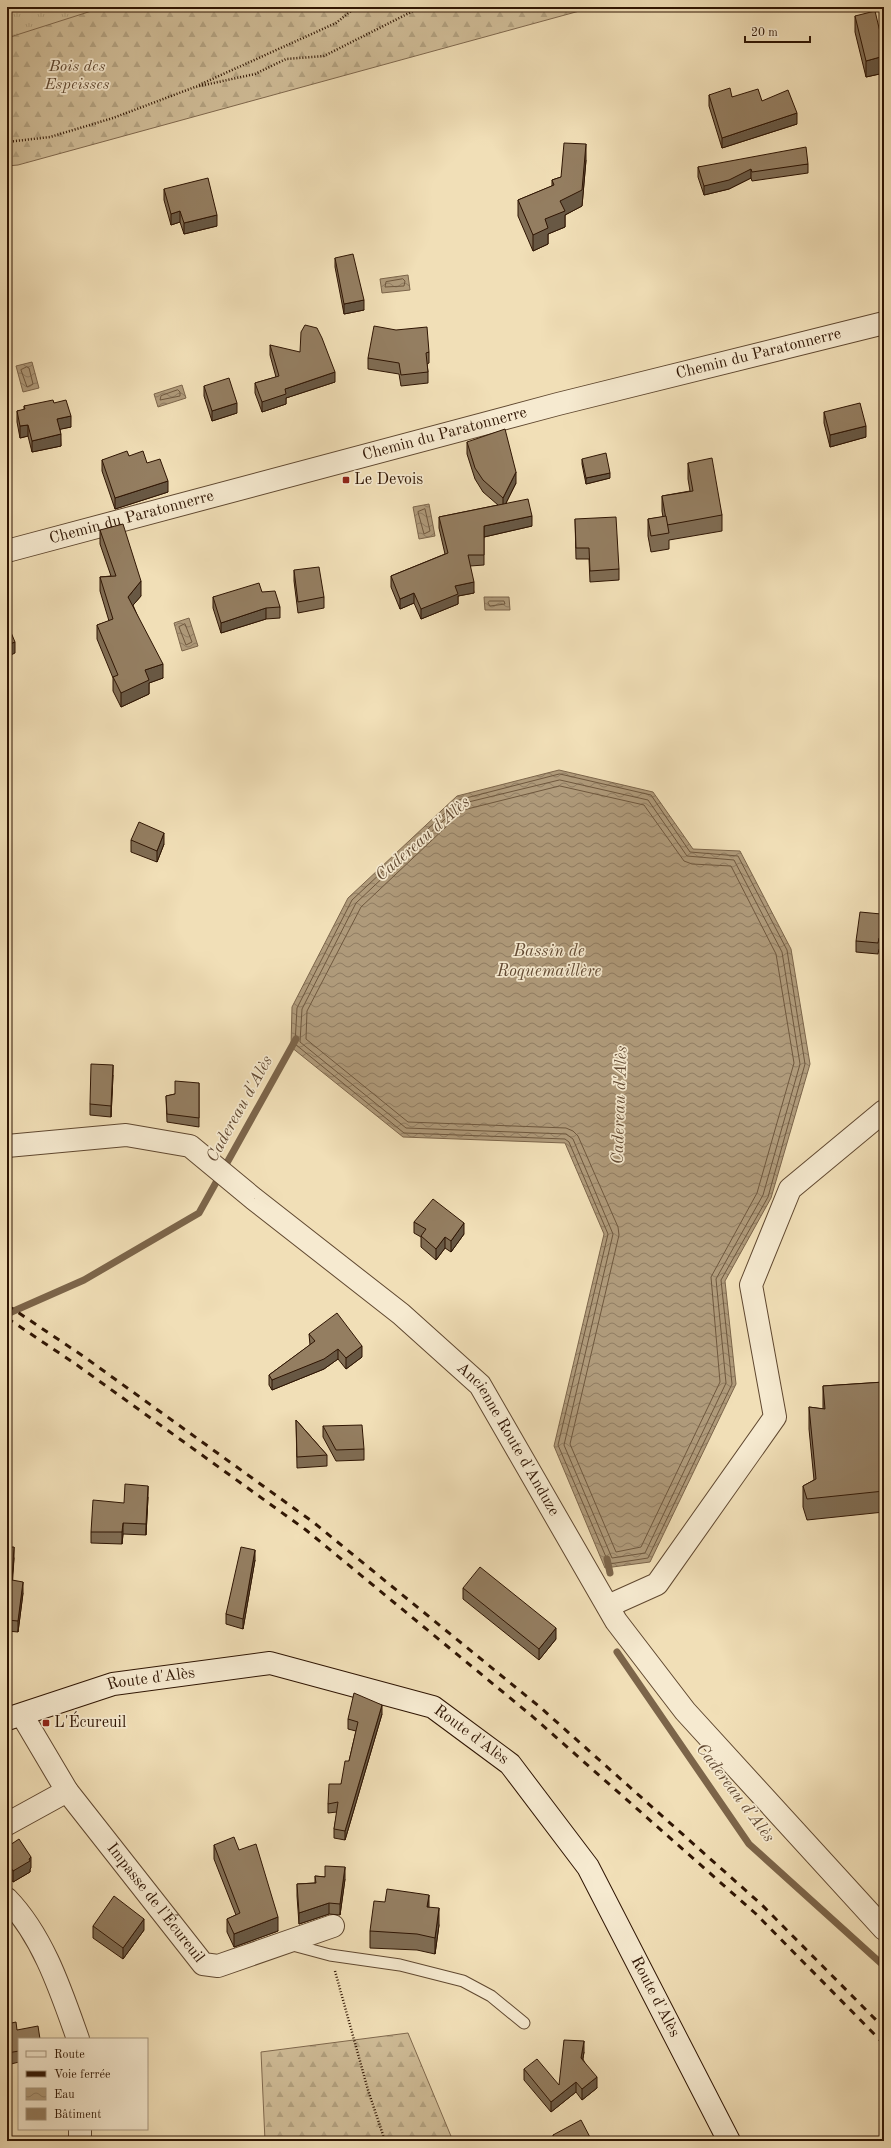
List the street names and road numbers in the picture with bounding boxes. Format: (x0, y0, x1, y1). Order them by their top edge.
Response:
street label: Chemin du Paratonnerre (674, 326, 843, 382)
street label: Chemin du Paratonnerre (361, 405, 529, 464)
street label: Chemin du Paratonnerre (48, 488, 216, 547)
street label: Ancienne Route d'Anduze (453, 1360, 562, 1519)
street label: Route d'Alès (105, 1665, 196, 1693)
street label: Route d'Alès (431, 1702, 511, 1768)
street label: Impasse de l'Écureuil (103, 1840, 207, 1966)
street label: Route d'Alès (628, 1954, 682, 2040)

